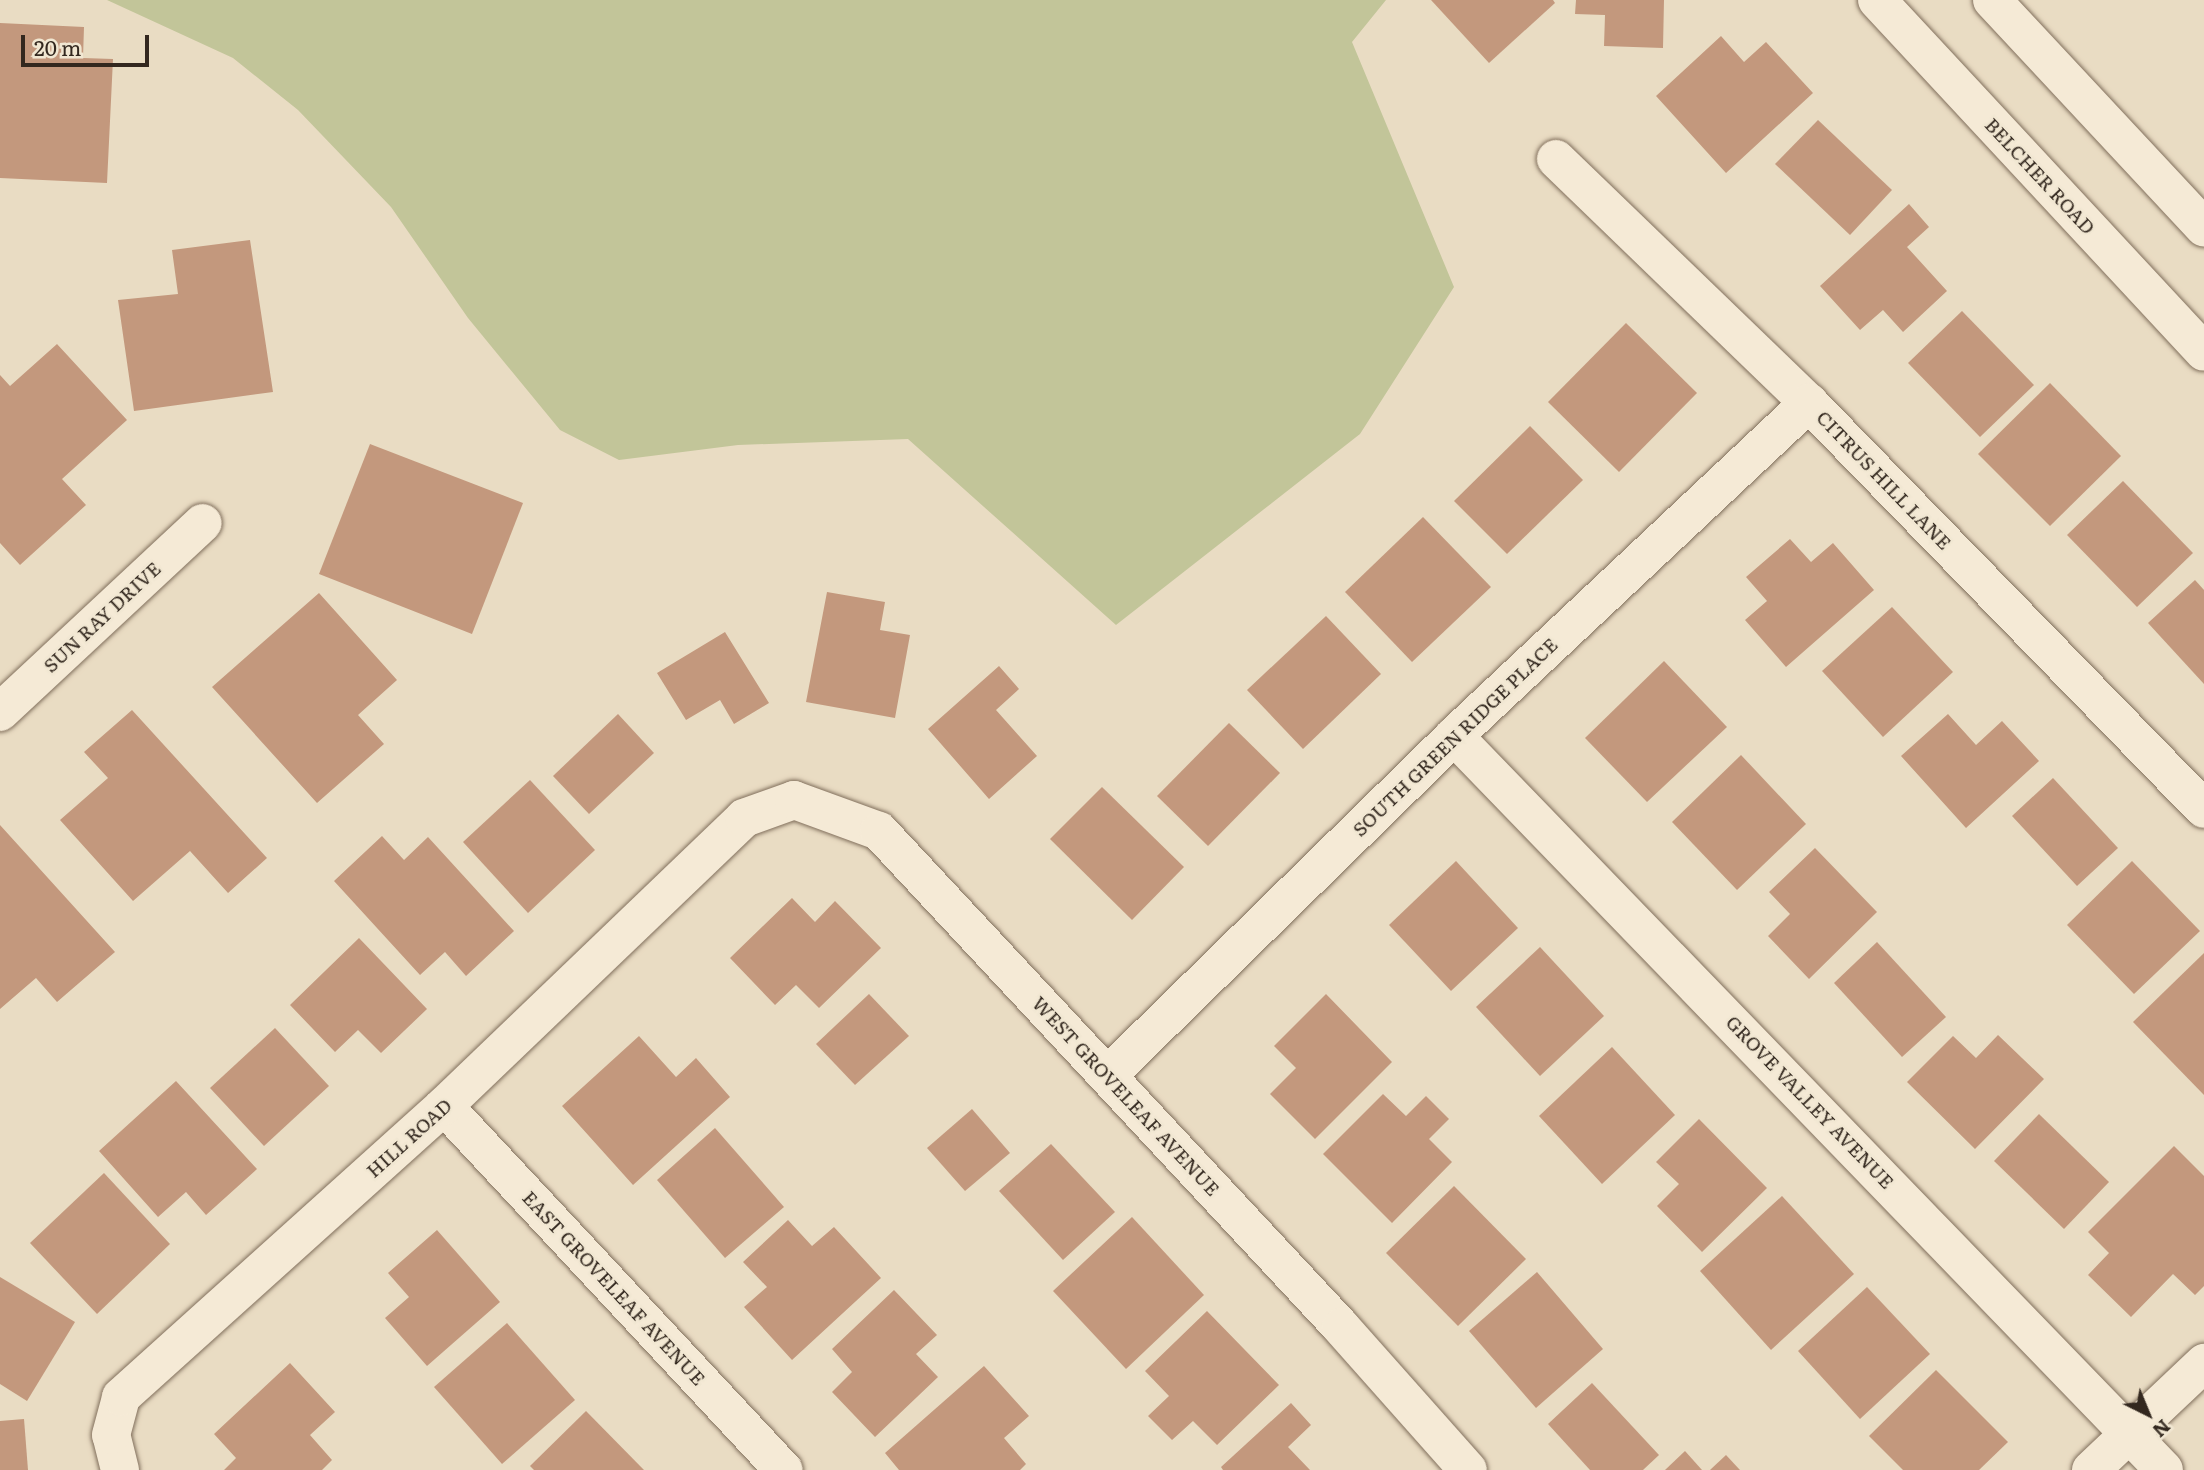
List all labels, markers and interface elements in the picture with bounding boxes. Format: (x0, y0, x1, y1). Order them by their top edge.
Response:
scale bar (24, 21, 152, 65)
text: 20 m (34, 31, 81, 62)
street label: BELCHER ROAD (1980, 113, 2100, 239)
street label: CITRUS HILL LANE (1812, 406, 1956, 554)
street label: SUN RAY DRIVE (39, 557, 165, 677)
street label: SOUTH GREEN RIDGE PLACE (1348, 633, 1562, 841)
street label: WEST GROVELEAF AVENUE (1028, 992, 1224, 1200)
street label: GROVE VALLEY AVENUE (1721, 1011, 1899, 1193)
street label: HILL ROAD (362, 1094, 456, 1182)
street label: EAST GROVELEAF AVENUE (518, 1186, 710, 1390)
north arrow (2113, 1379, 2183, 1449)
text: N (2147, 1414, 2178, 1445)

